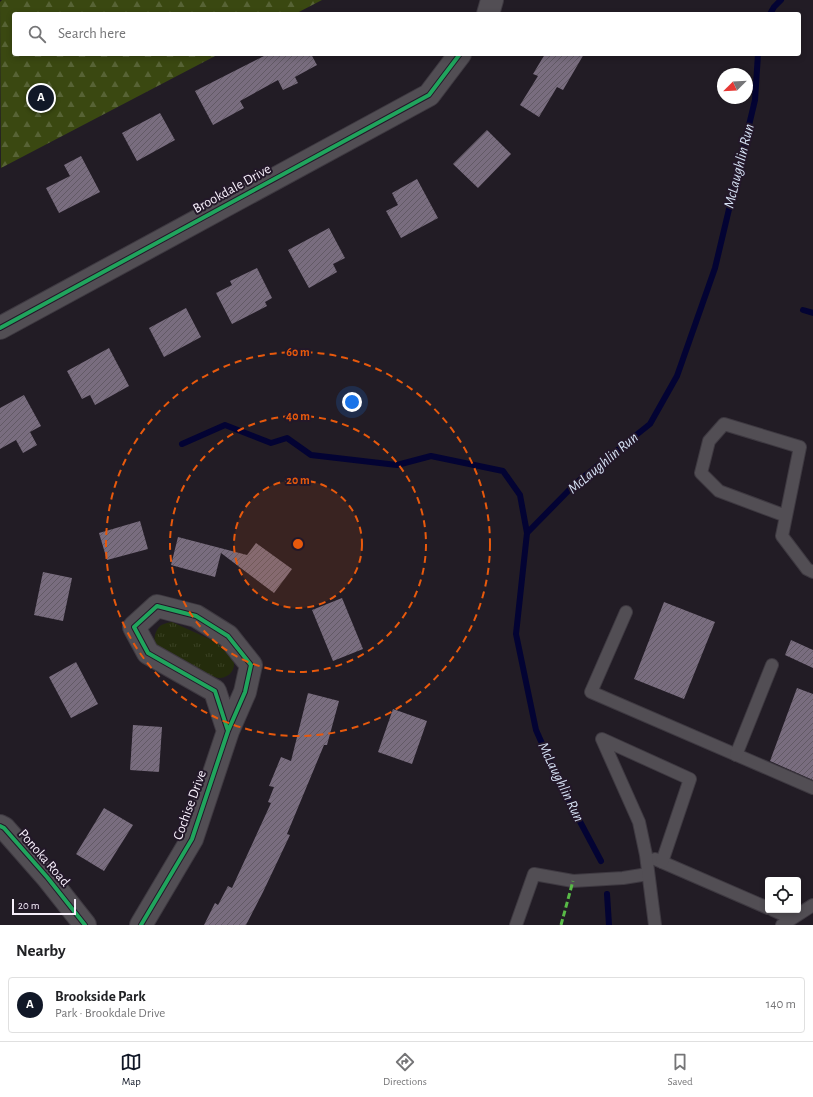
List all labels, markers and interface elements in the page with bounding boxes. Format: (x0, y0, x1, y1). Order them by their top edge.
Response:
search box (12, 12, 801, 56)
icon: search (26, 23, 48, 45)
text: Search here (58, 26, 126, 41)
north arrow (717, 68, 753, 104)
pin: A (28, 83, 54, 113)
water label: McLaughlin Run (721, 122, 757, 210)
street label: Brookdale Drive (191, 162, 273, 216)
text: 60 m (286, 346, 310, 358)
your location (342, 392, 362, 412)
text: 40 m (286, 410, 310, 422)
water label: McLaughlin Run (565, 429, 641, 497)
text: 20 m (286, 474, 310, 486)
centre of rings (291, 537, 305, 551)
water label: McLaughlin Run (535, 740, 587, 824)
street label: Cochise Drive (171, 768, 209, 842)
street label: Ponoka Road (16, 827, 72, 889)
map controls (765, 877, 801, 913)
button: locate (765, 877, 801, 913)
scale bar (12, 897, 76, 916)
text: 20 m (18, 900, 39, 911)
text: Nearby (16, 942, 66, 959)
text: Brookside Park (55, 989, 146, 1004)
text: A (26, 998, 34, 1011)
text: 140 m (766, 998, 796, 1011)
text: Park · Brookdale Drive (55, 1007, 165, 1020)
tab: Map (120, 1051, 142, 1088)
tab: Directions (383, 1051, 427, 1088)
tab: Saved (667, 1051, 693, 1088)

